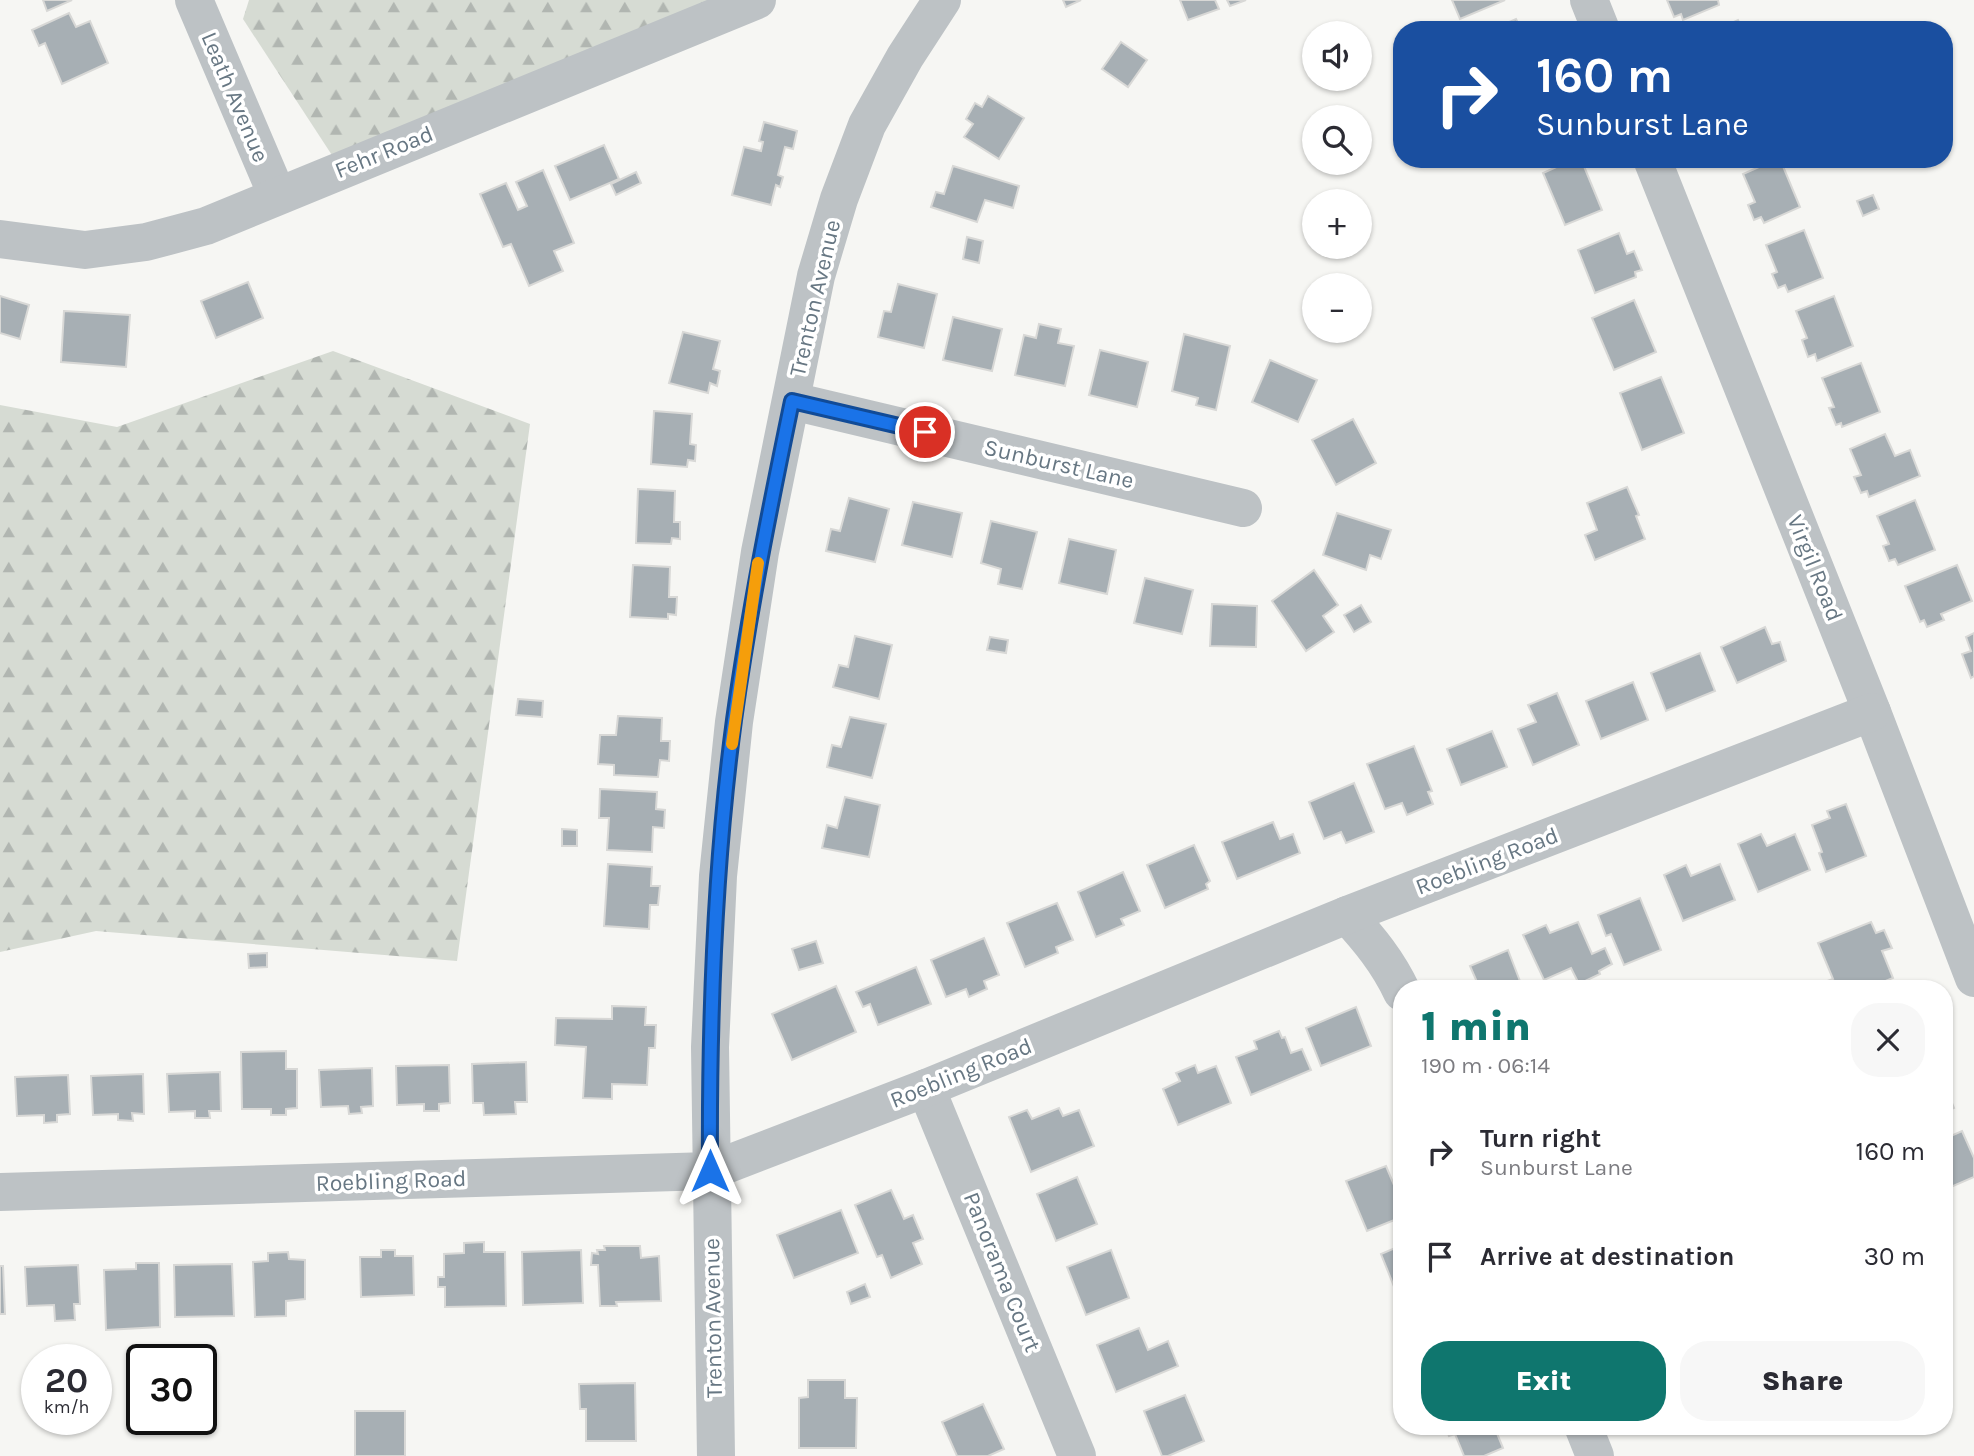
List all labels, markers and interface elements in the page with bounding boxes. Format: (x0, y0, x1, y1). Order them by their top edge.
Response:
map controls (1302, 21, 1372, 343)
button: sound (1302, 21, 1372, 91)
street label: Leath Avenue (195, 28, 275, 166)
text: 160 m (1536, 47, 1673, 104)
icon: right (1421, 49, 1512, 140)
button: search (1302, 105, 1372, 175)
text: Sunburst Lane (1536, 106, 1749, 143)
street label: Fehr Road (331, 120, 437, 184)
button: + (1302, 189, 1372, 259)
street label: Trenton Avenue (784, 217, 846, 379)
button: − (1302, 273, 1372, 343)
pin (895, 402, 955, 462)
icon: arrive (906, 413, 944, 451)
street label: Sunburst Lane (981, 434, 1137, 494)
street label: Virgil Road (1781, 511, 1849, 625)
street label: Roebling Road (1412, 821, 1562, 901)
text: 1 min (1421, 1001, 1531, 1051)
button: close (1851, 1003, 1925, 1077)
street label: Roebling Road (886, 1032, 1036, 1114)
text: 190 m · 06:14 (1421, 1052, 1550, 1079)
text: Turn right (1480, 1123, 1601, 1154)
icon: right (1421, 1133, 1459, 1171)
position arrow (673, 1134, 747, 1208)
text: 160 m (1856, 1136, 1925, 1167)
text: Sunburst Lane (1480, 1154, 1633, 1181)
street label: Roebling Road (315, 1165, 467, 1197)
street label: Panorama Court (958, 1188, 1046, 1356)
street label: Trenton Avenue (698, 1238, 728, 1398)
icon: arrive (1421, 1238, 1459, 1276)
text: Arrive at destination (1480, 1241, 1734, 1272)
text: 30 m (1864, 1241, 1925, 1272)
button: Exit (1421, 1341, 1666, 1421)
button: Share (1680, 1341, 1925, 1421)
speed limit sign: 30 (126, 1344, 217, 1435)
text: 20 (45, 1360, 88, 1401)
text: km/h (44, 1396, 89, 1418)

